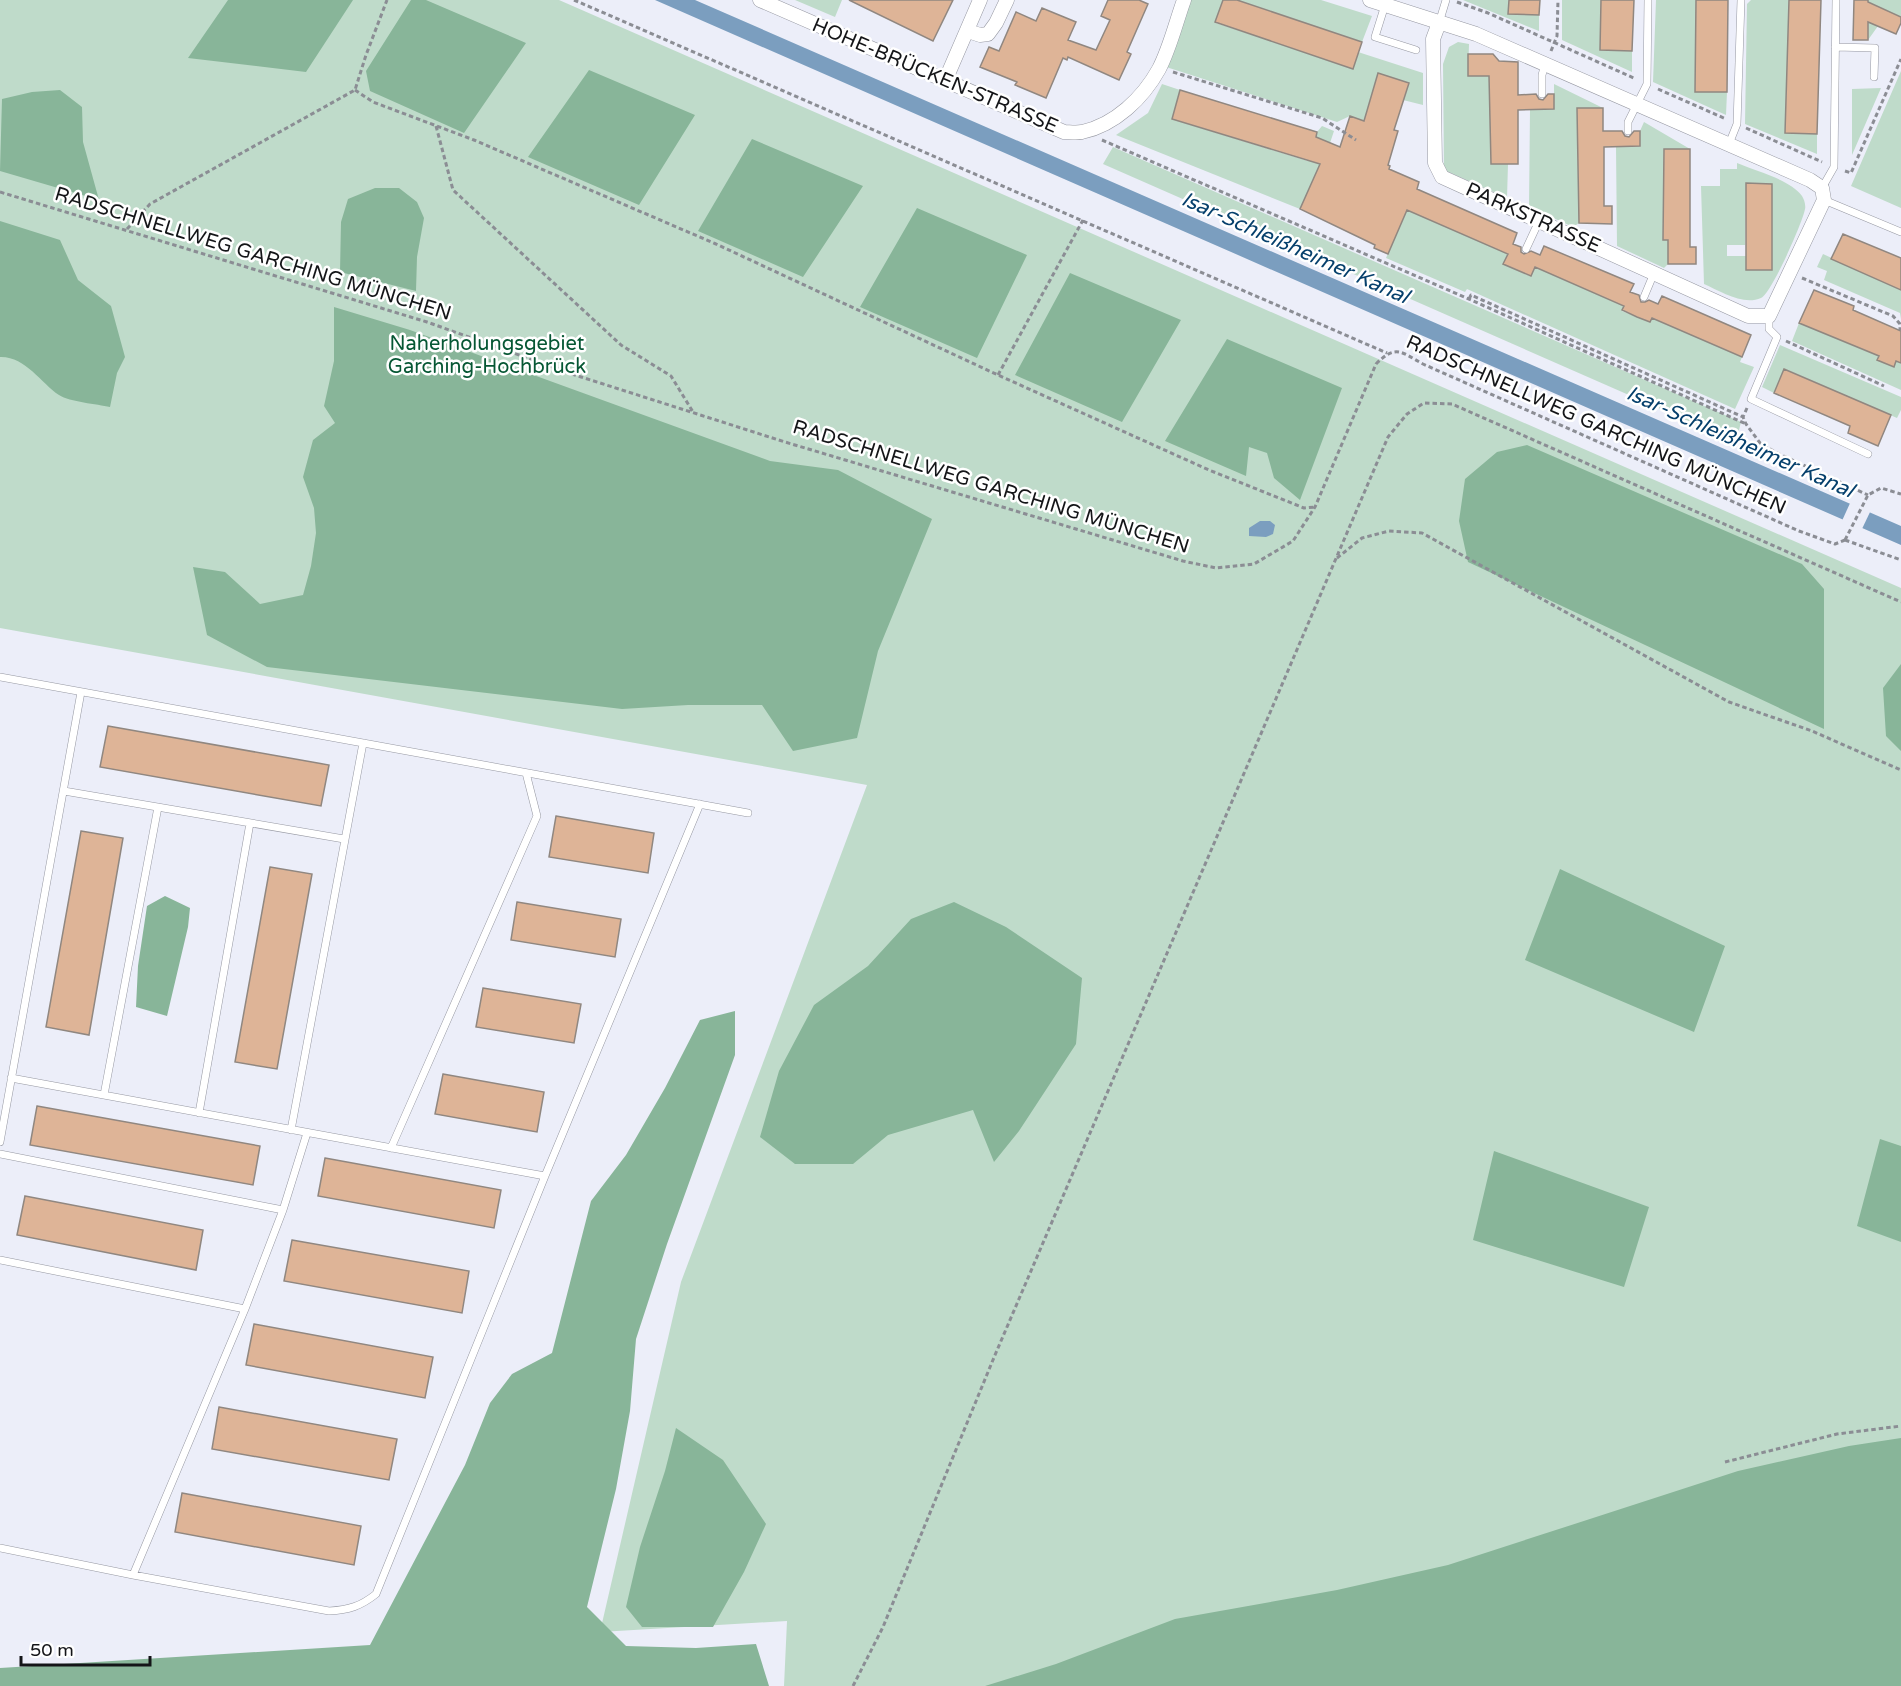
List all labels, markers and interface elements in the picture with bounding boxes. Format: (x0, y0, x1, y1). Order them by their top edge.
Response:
street label: HOHE-BRÜCKEN-STRASSE (808, 12, 1062, 139)
street label: PARKSTRASSE (1462, 177, 1604, 259)
street label: RADSCHNELLWEG GARCHING MÜNCHEN (52, 181, 455, 326)
water label: Isar-Schleißheimer Kanal (1177, 187, 1415, 311)
street label: RADSCHNELLWEG GARCHING MÜNCHEN (1402, 329, 1790, 520)
park label: Naherholungsgebiet Garching-Hochbrück (388, 332, 586, 379)
water label: Isar-Schleißheimer Kanal (1622, 381, 1860, 505)
street label: RADSCHNELLWEG GARCHING MÜNCHEN (790, 414, 1193, 559)
scale bar (21, 1629, 150, 1667)
text: 50 m (30, 1639, 74, 1661)

